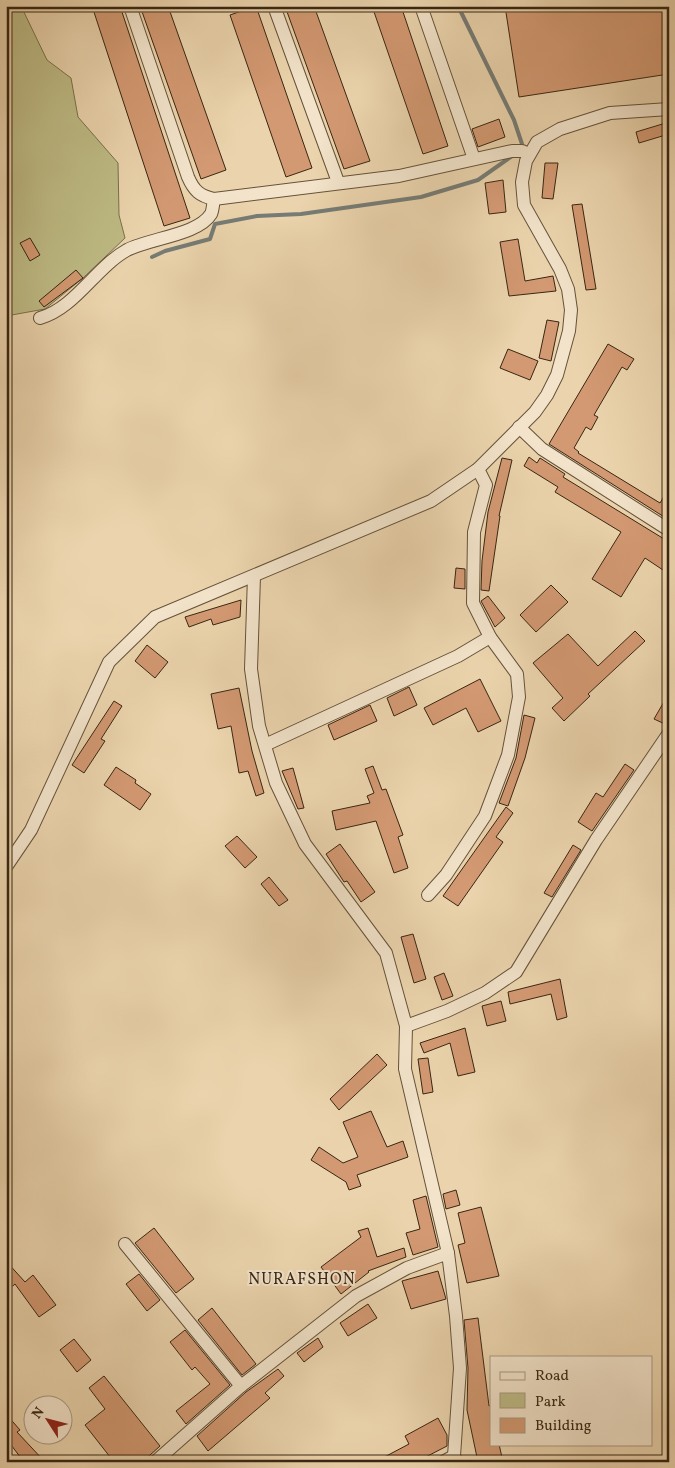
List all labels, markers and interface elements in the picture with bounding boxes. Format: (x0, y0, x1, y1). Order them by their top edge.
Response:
district label: NURAFSHON (248, 1269, 356, 1291)
legend (490, 1356, 652, 1446)
text: Road (535, 1366, 569, 1387)
text: Park (535, 1392, 566, 1413)
north arrow (22, 1396, 72, 1446)
text: N (28, 1404, 49, 1423)
text: Building (535, 1416, 592, 1437)

